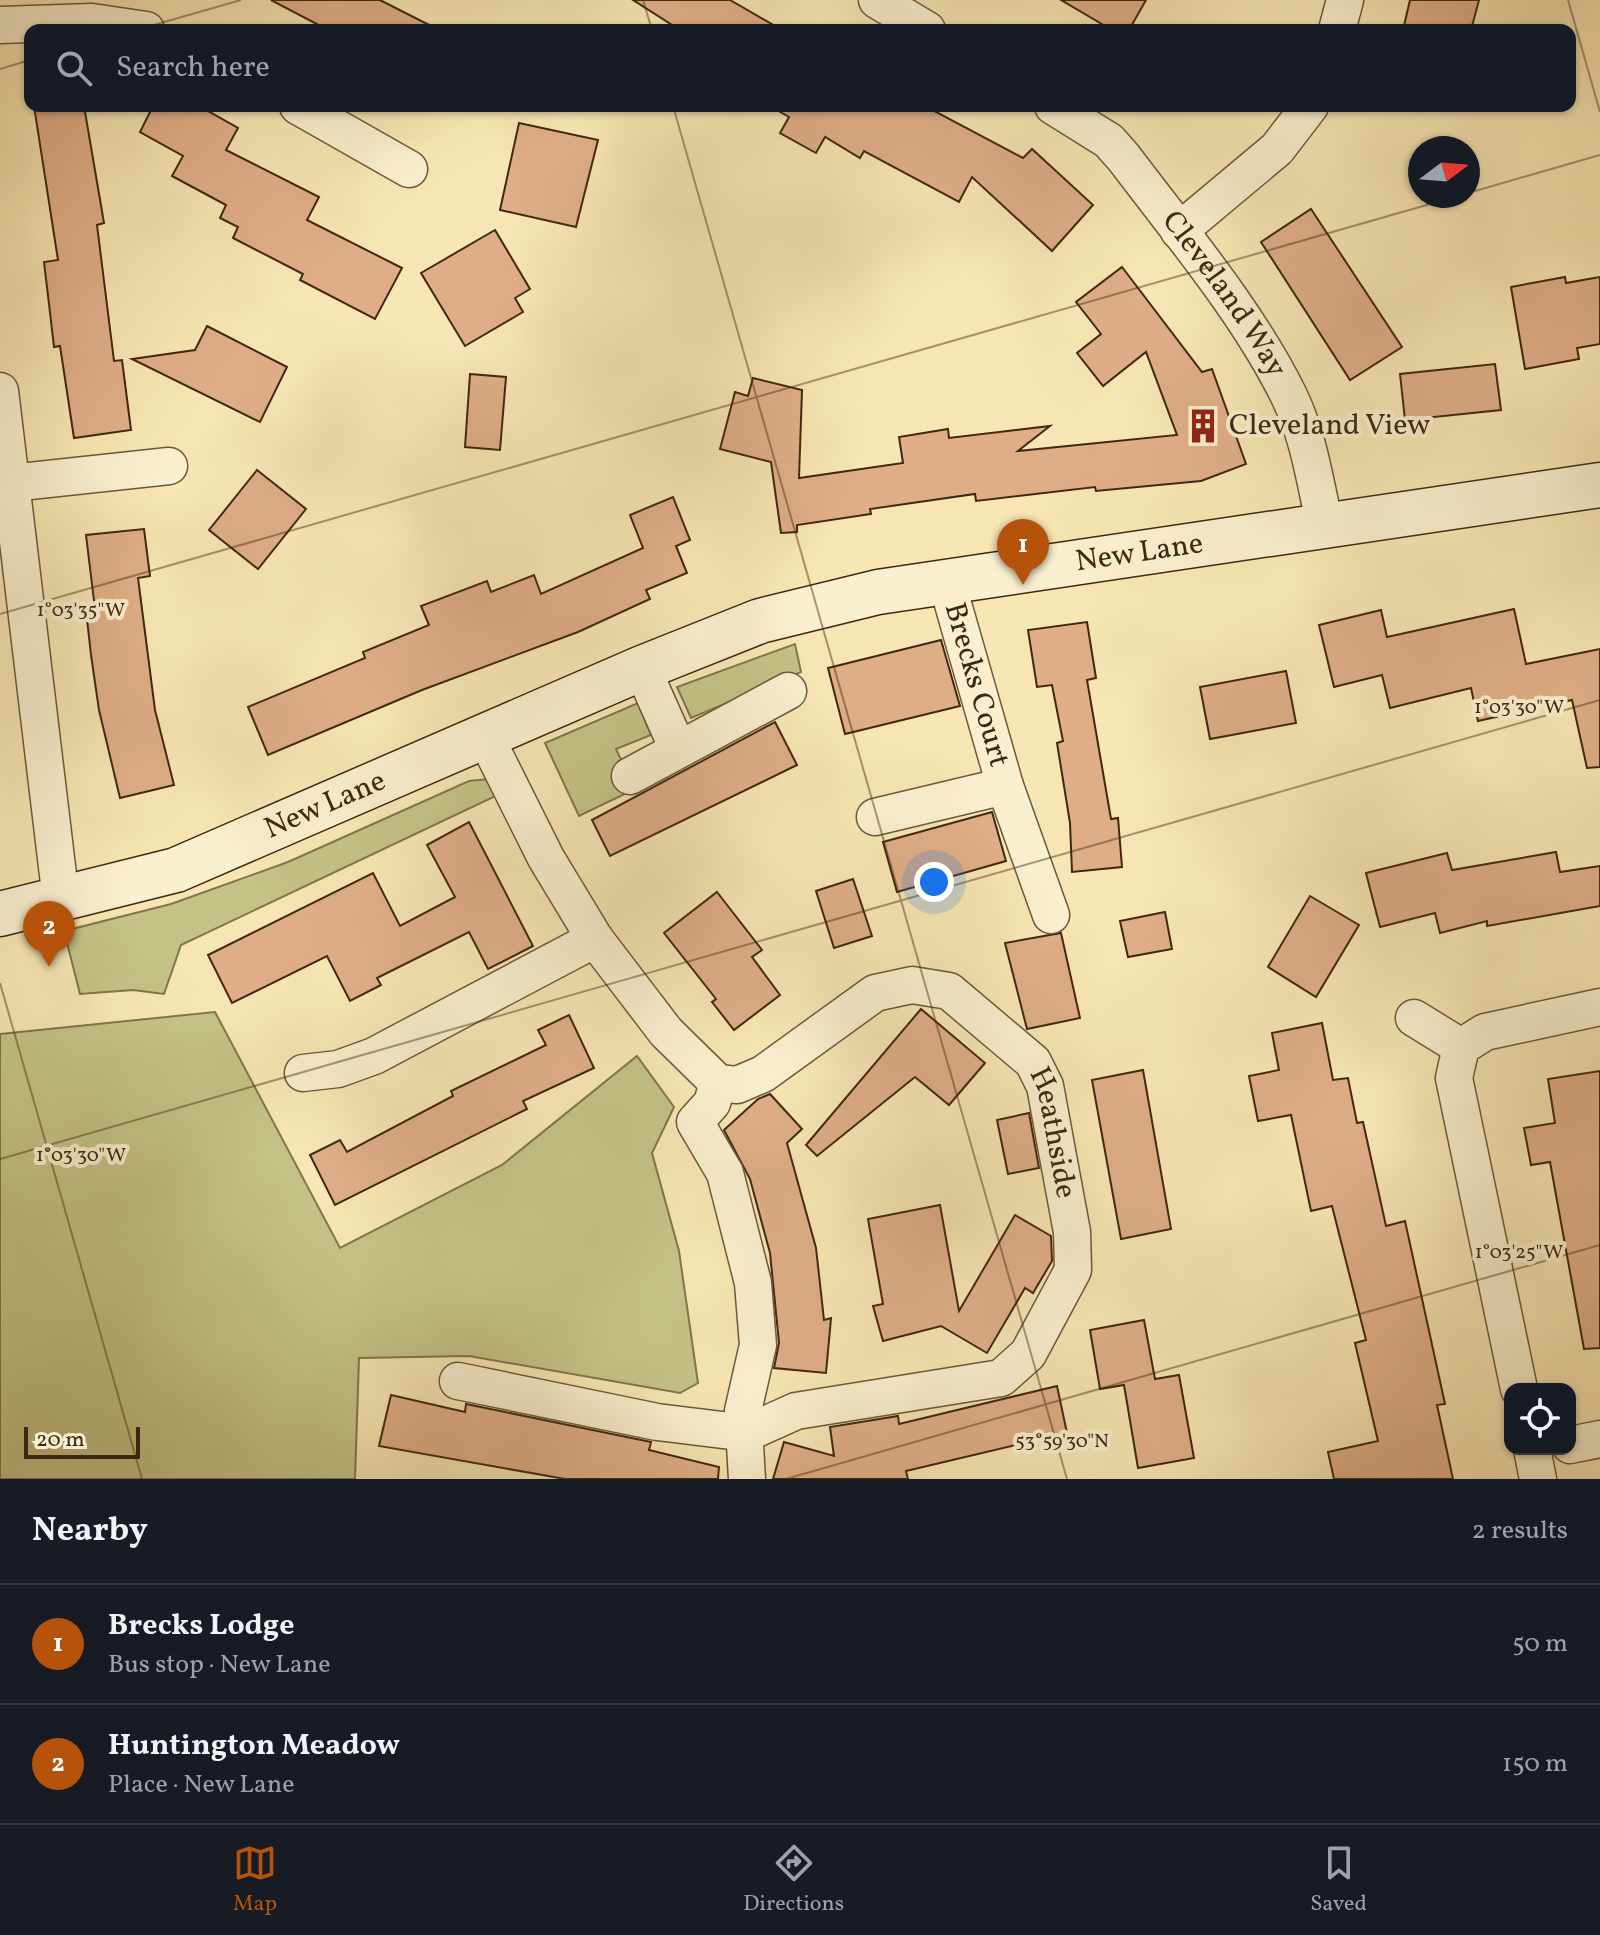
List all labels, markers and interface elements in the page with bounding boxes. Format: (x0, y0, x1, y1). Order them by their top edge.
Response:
search box (24, 24, 1576, 112)
icon: search (52, 46, 96, 90)
text: Search here (116, 47, 270, 89)
north arrow (1408, 136, 1480, 208)
street label: Cleveland Way (1151, 202, 1297, 385)
place label: Cleveland View (1229, 405, 1430, 447)
building icon: Cleveland View (1184, 407, 1222, 445)
pin: 1 (997, 519, 1049, 585)
street label: New Lane (1073, 523, 1206, 583)
text: 1°03'35"W (37, 597, 125, 625)
street label: Brecks Court (933, 598, 1020, 772)
text: 1°03'30"W (1474, 694, 1564, 722)
street label: New Lane (258, 761, 392, 850)
your location (914, 862, 954, 902)
pin: 2 (23, 901, 75, 967)
street label: Heathside (1018, 1060, 1086, 1202)
text: 1°03'30"W (36, 1142, 126, 1170)
text: 1°03'25"W (1475, 1239, 1563, 1267)
map controls (1504, 1383, 1576, 1455)
button: locate (1504, 1383, 1576, 1455)
scale bar (24, 1423, 140, 1459)
text: 20 m (36, 1425, 85, 1456)
text: 53°59'30"N (1015, 1428, 1109, 1456)
text: Nearby (32, 1508, 148, 1555)
text: 2 results (1472, 1513, 1568, 1549)
text: Brecks Lodge (108, 1605, 295, 1647)
text: 1 (53, 1626, 63, 1662)
text: 50 m (1512, 1626, 1568, 1662)
text: Bus stop · New Lane (108, 1647, 331, 1683)
text: Huntington Meadow (108, 1725, 400, 1767)
text: 2 (51, 1746, 65, 1782)
text: 150 m (1502, 1746, 1568, 1782)
text: Place · New Lane (108, 1767, 295, 1803)
tab: Map (233, 1841, 277, 1920)
tab: Directions (743, 1841, 844, 1920)
tab: Saved (1310, 1841, 1367, 1920)

